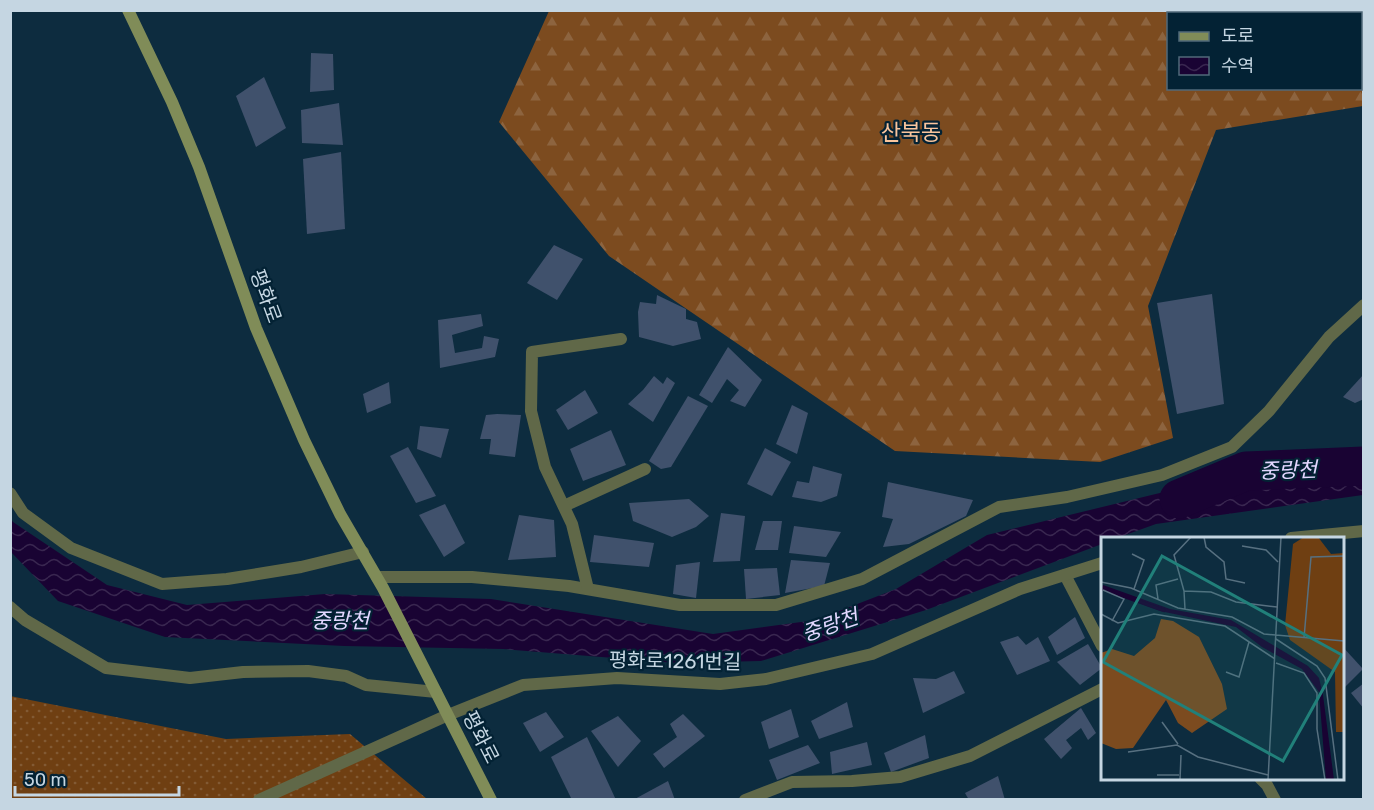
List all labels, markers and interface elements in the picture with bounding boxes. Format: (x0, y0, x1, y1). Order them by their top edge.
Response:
legend (1167, 12, 1362, 90)
text: 도로 (1221, 25, 1254, 47)
text: 수역 (1221, 55, 1254, 77)
district label: 산북동 (881, 119, 941, 146)
street label: 평화로 (245, 266, 287, 326)
water label: 중랑천 (1259, 456, 1320, 484)
inset map (1101, 537, 1344, 780)
water label: 중랑천 (799, 603, 864, 646)
water label: 중랑천 (311, 608, 372, 633)
street label: 평화로1261번길 (609, 648, 741, 674)
street label: 평화로 (458, 707, 504, 767)
scale bar (15, 759, 178, 797)
text: 50 m (24, 769, 67, 791)

